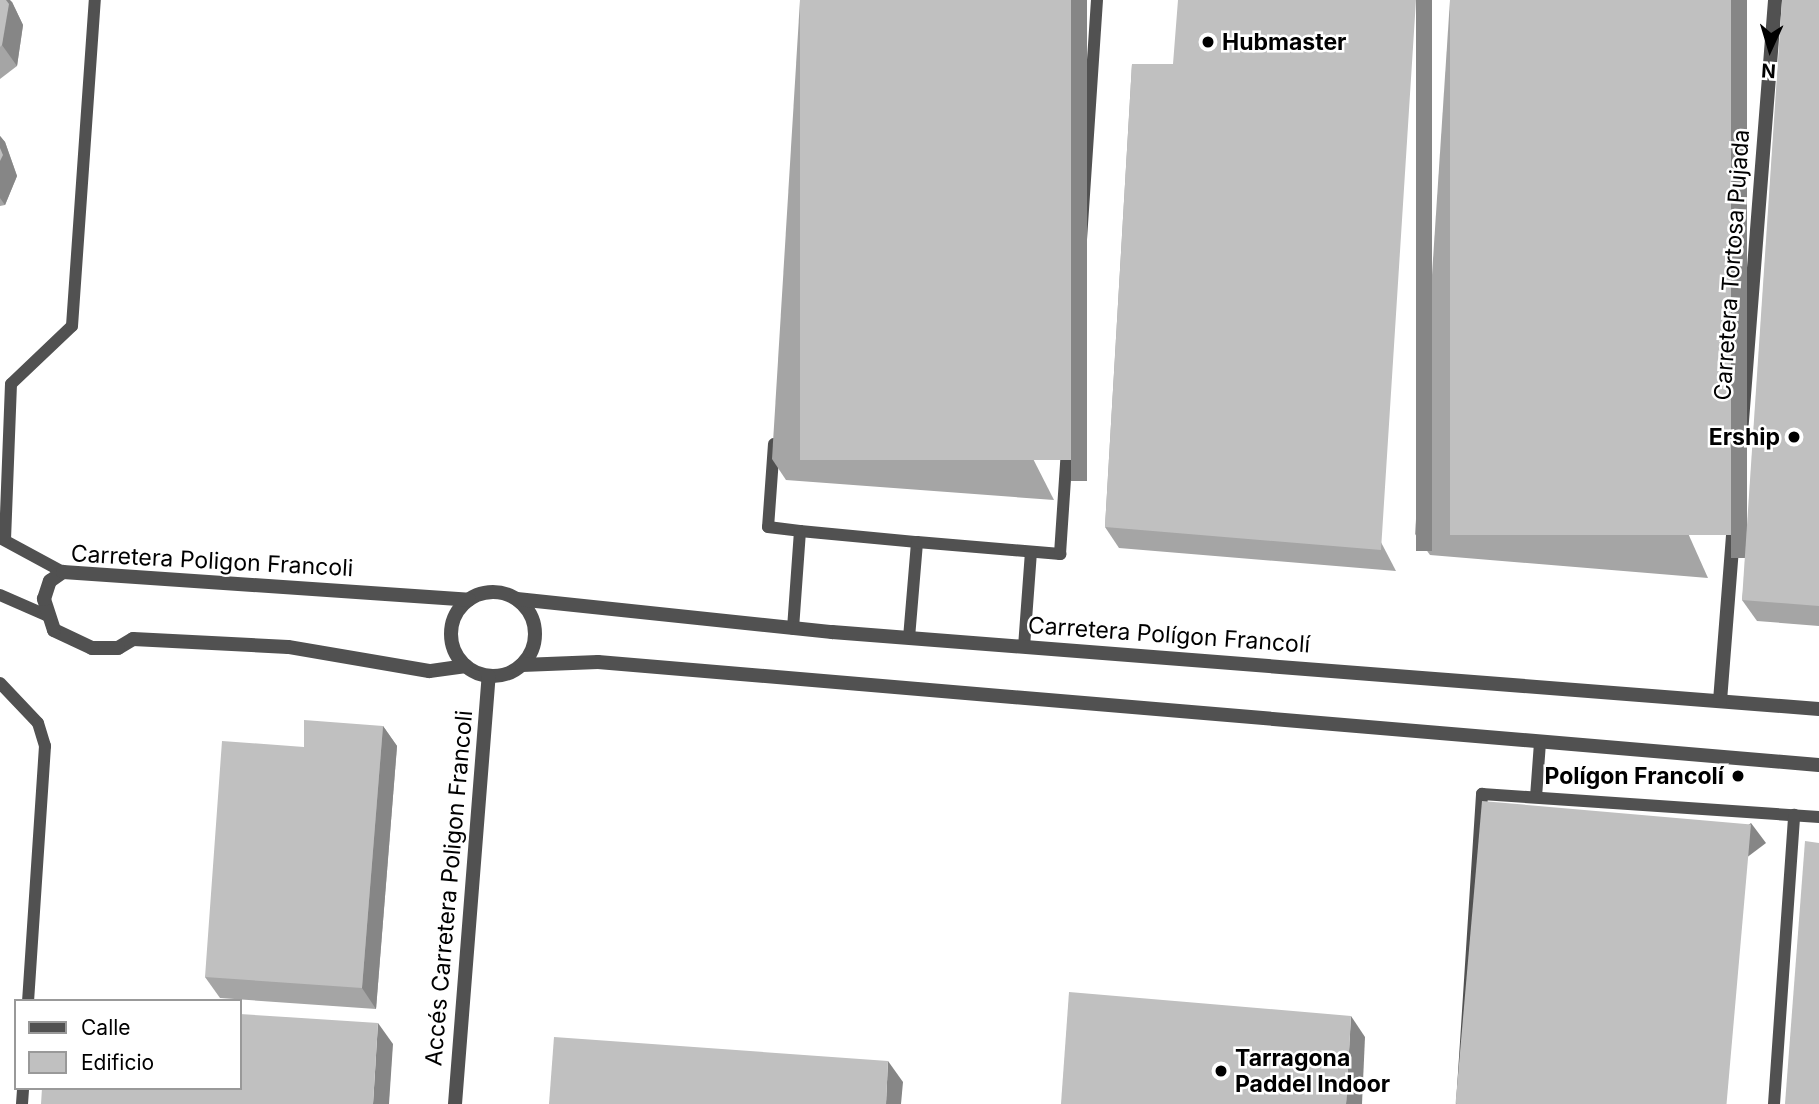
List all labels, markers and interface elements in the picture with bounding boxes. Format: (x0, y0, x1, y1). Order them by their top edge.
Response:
north arrow (1735, 14, 1805, 84)
place label: Hubmaster (1222, 28, 1346, 56)
marker: Hubmaster (1200, 34, 1216, 50)
text: N (1760, 58, 1777, 82)
street label: Carretera Tortosa Pujada (1709, 129, 1755, 401)
place label: Ership (1709, 423, 1780, 451)
marker: Ership (1786, 429, 1802, 445)
street label: Carretera Poligon Francoli (70, 540, 354, 582)
street label: Carretera Polígon Francolí (1027, 611, 1311, 659)
street label: Accés Carretera Poligon Francoli (420, 709, 478, 1067)
place label: Polígon Francolí (1544, 762, 1724, 790)
marker: Polígon Francolí (1730, 768, 1746, 784)
legend (14, 999, 242, 1090)
text: Calle (81, 1015, 131, 1040)
place label: Tarragona Paddel Indoor (1235, 1044, 1390, 1098)
text: Edificio (81, 1050, 154, 1075)
marker: Tarragona Paddel Indoor (1213, 1063, 1229, 1079)

